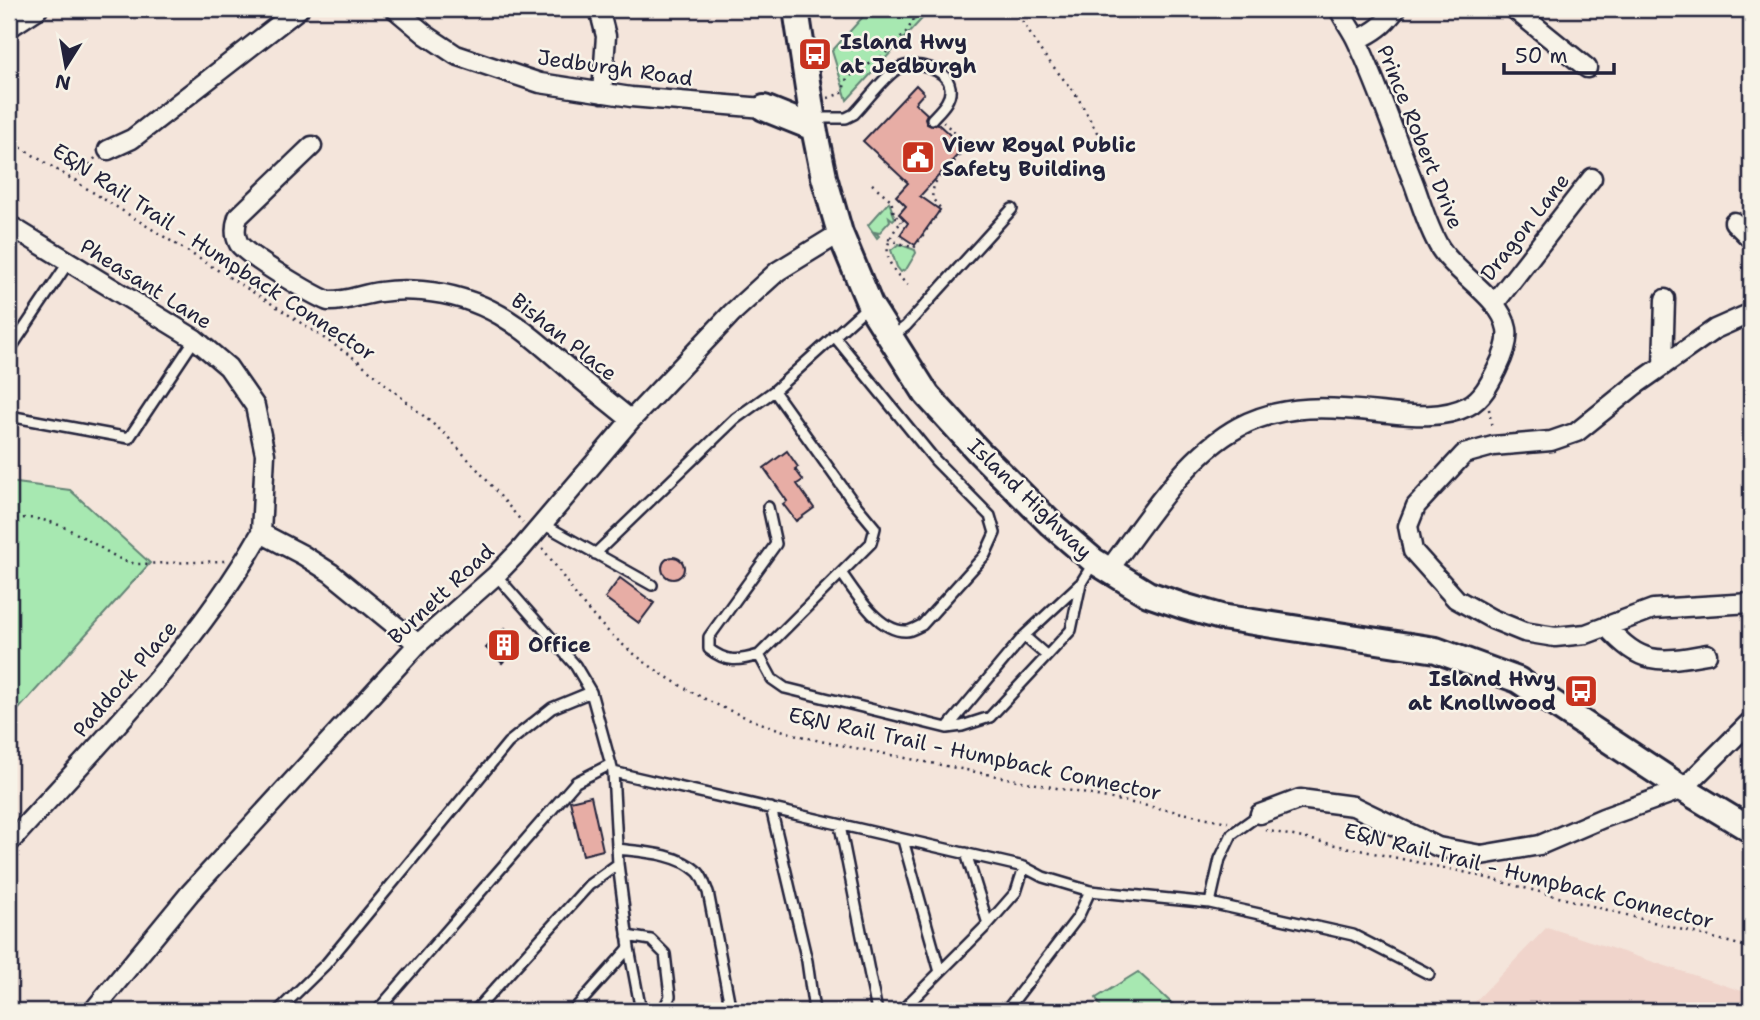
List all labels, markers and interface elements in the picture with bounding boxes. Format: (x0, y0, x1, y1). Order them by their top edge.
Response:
place label: Island Hwy at Jedburgh (840, 28, 977, 80)
north arrow (32, 32, 102, 102)
scale bar (1504, 32, 1615, 76)
bus stop icon: Island Hwy at Jedburgh (796, 35, 834, 73)
street label: Prince Robert Drive (1370, 41, 1470, 233)
text: 50 m (1515, 42, 1568, 70)
street label: Jedburgh Road (535, 43, 695, 93)
text: N (53, 68, 73, 96)
place label: View Royal Public Safety Building (942, 131, 1136, 183)
street label: E&N Rail Trail - Humpback Connector (47, 137, 381, 367)
public building icon: View Royal Public Safety Building (899, 138, 937, 176)
street label: Dragon Lane (1474, 167, 1576, 287)
street label: Pheasant Lane (75, 232, 217, 336)
street label: Bishan Place (505, 287, 623, 387)
street label: Island Highway (962, 432, 1098, 566)
street label: Burnett Road (382, 537, 500, 651)
street label: Paddock Place (67, 615, 183, 743)
building icon: Office (485, 626, 523, 664)
place label: Office (528, 631, 591, 659)
place label: Island Hwy at Knollwood (1408, 665, 1556, 717)
bus stop icon: Island Hwy at Knollwood (1562, 672, 1600, 710)
street label: E&N Rail Trail - Humpback Connector (786, 701, 1164, 807)
street label: E&N Rail Trail - Humpback Connector (1341, 816, 1717, 936)

